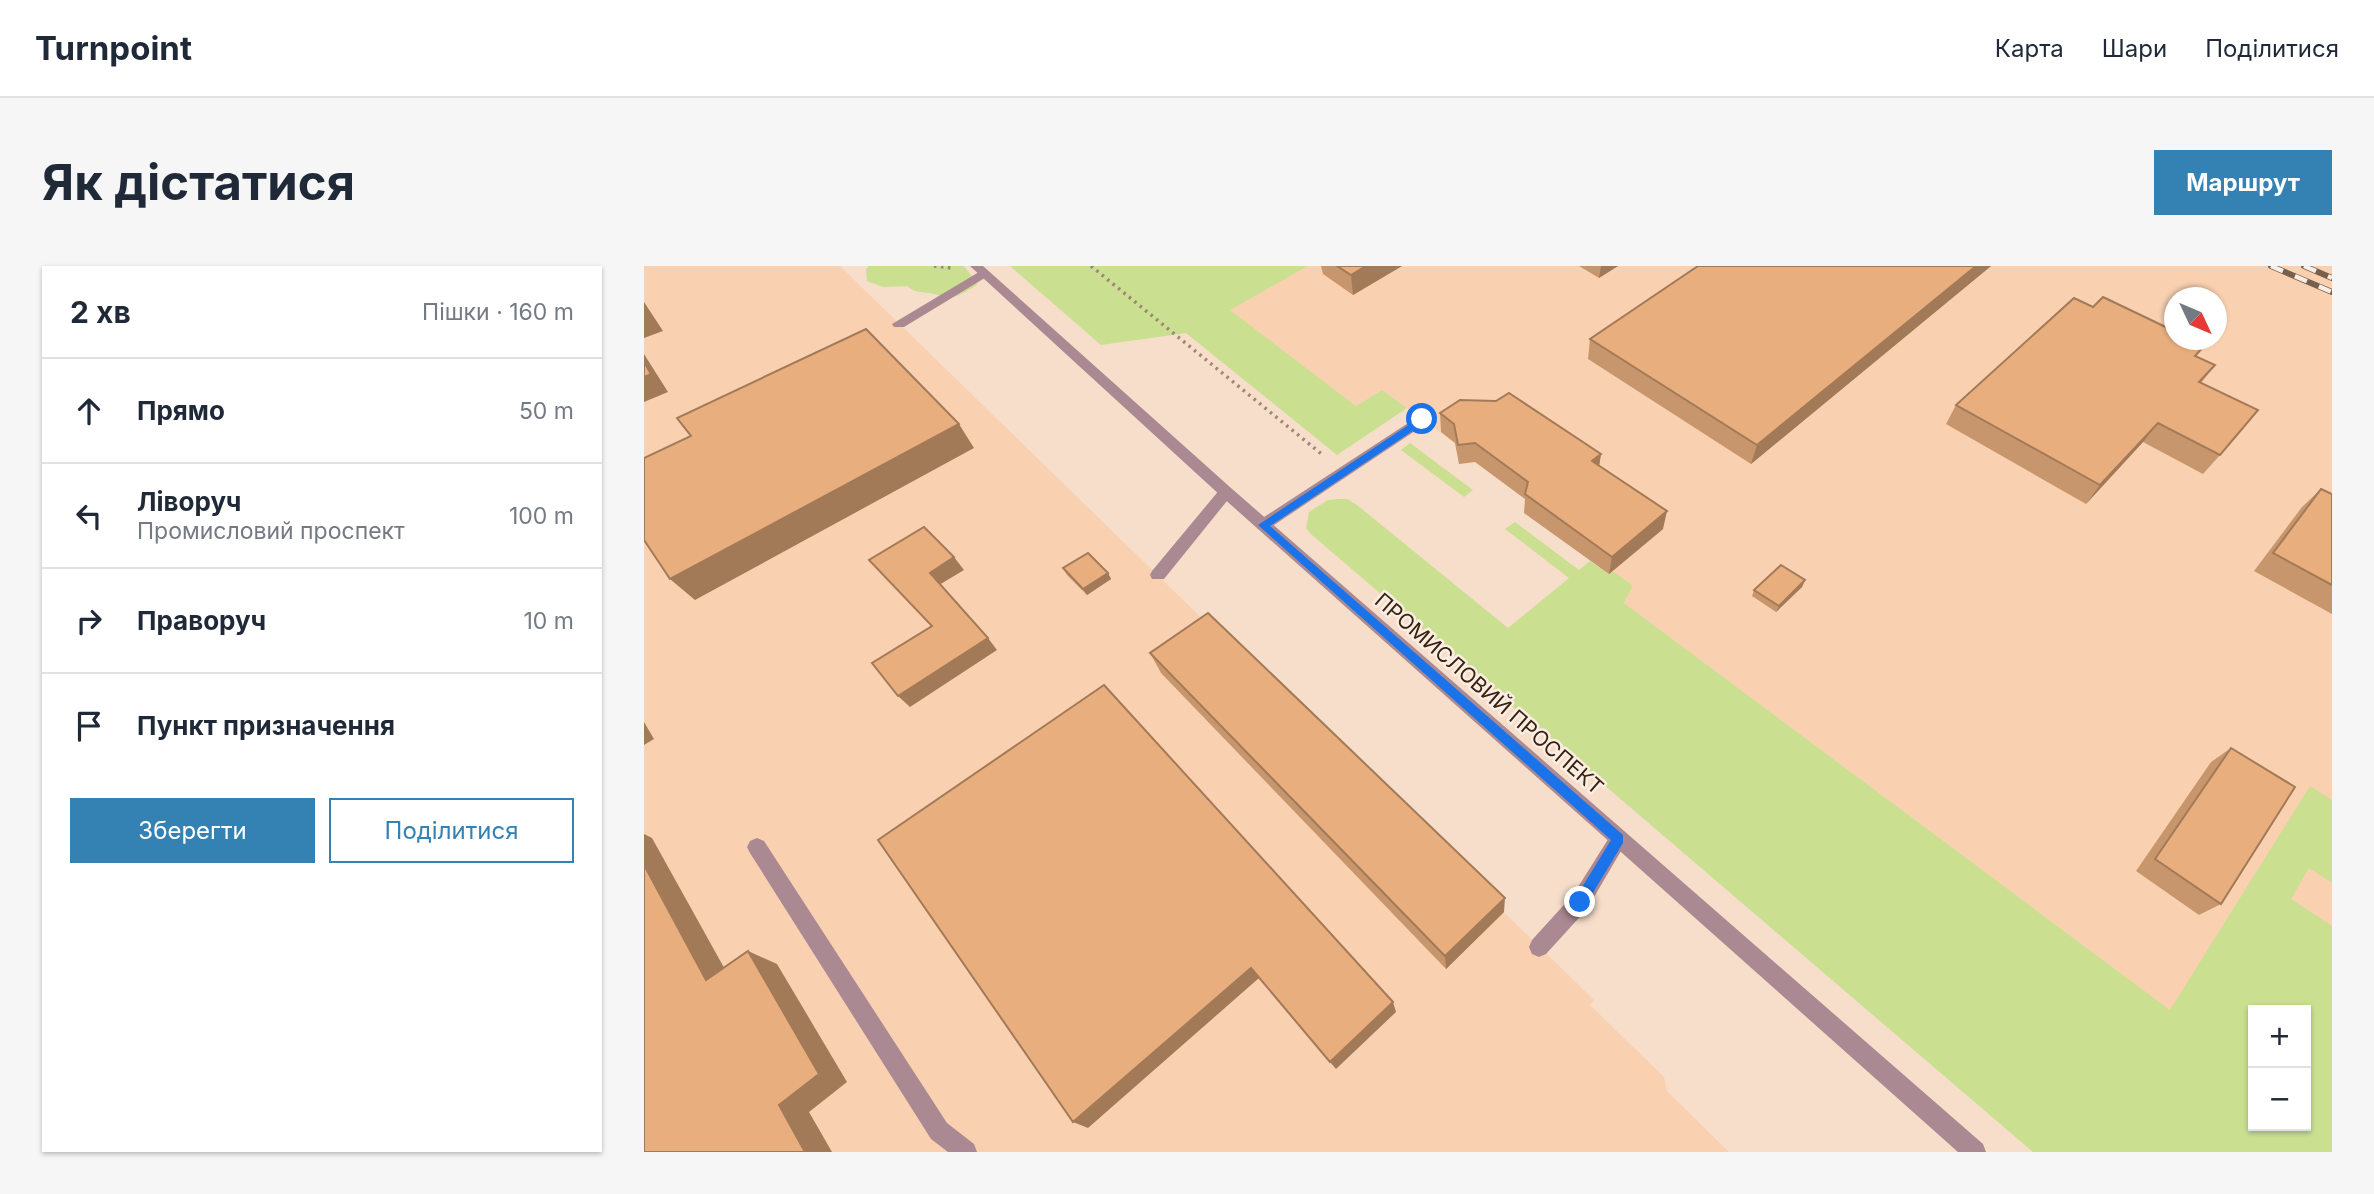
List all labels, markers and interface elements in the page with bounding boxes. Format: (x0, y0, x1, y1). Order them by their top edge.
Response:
text: Turnpoint (35, 28, 192, 68)
text: Карта (1995, 34, 2064, 63)
text: Шари (2102, 34, 2167, 63)
text: Поділитися (2205, 34, 2339, 63)
button: Маршрут (2154, 150, 2332, 215)
text: Як дістатися (42, 153, 355, 212)
north arrow (2164, 287, 2227, 350)
text: 2 хв (70, 294, 131, 330)
text: Пішки · 160 m (422, 298, 574, 326)
icon: ahead (70, 392, 108, 430)
text: Прямо (137, 395, 225, 426)
text: 50 m (519, 397, 574, 425)
route start (1406, 403, 1437, 434)
text: Ліворуч (137, 486, 241, 517)
icon: left (70, 497, 108, 535)
text: 100 m (509, 502, 574, 530)
text: Промисловий проспект (137, 517, 405, 545)
street label: ПРОМИСЛОВИЙ ПРОСПЕКТ (1370, 587, 1609, 800)
icon: right (70, 602, 108, 640)
text: Праворуч (137, 605, 266, 636)
text: 10 m (524, 607, 574, 635)
icon: arrive (70, 707, 108, 745)
text: Пункт призначення (137, 710, 395, 741)
button: Зберегти (70, 798, 315, 863)
button: Поділитися (329, 798, 574, 863)
route end (1564, 886, 1595, 917)
map controls (2248, 1005, 2311, 1131)
button: + (2248, 1005, 2311, 1068)
button: − (2248, 1068, 2311, 1131)

